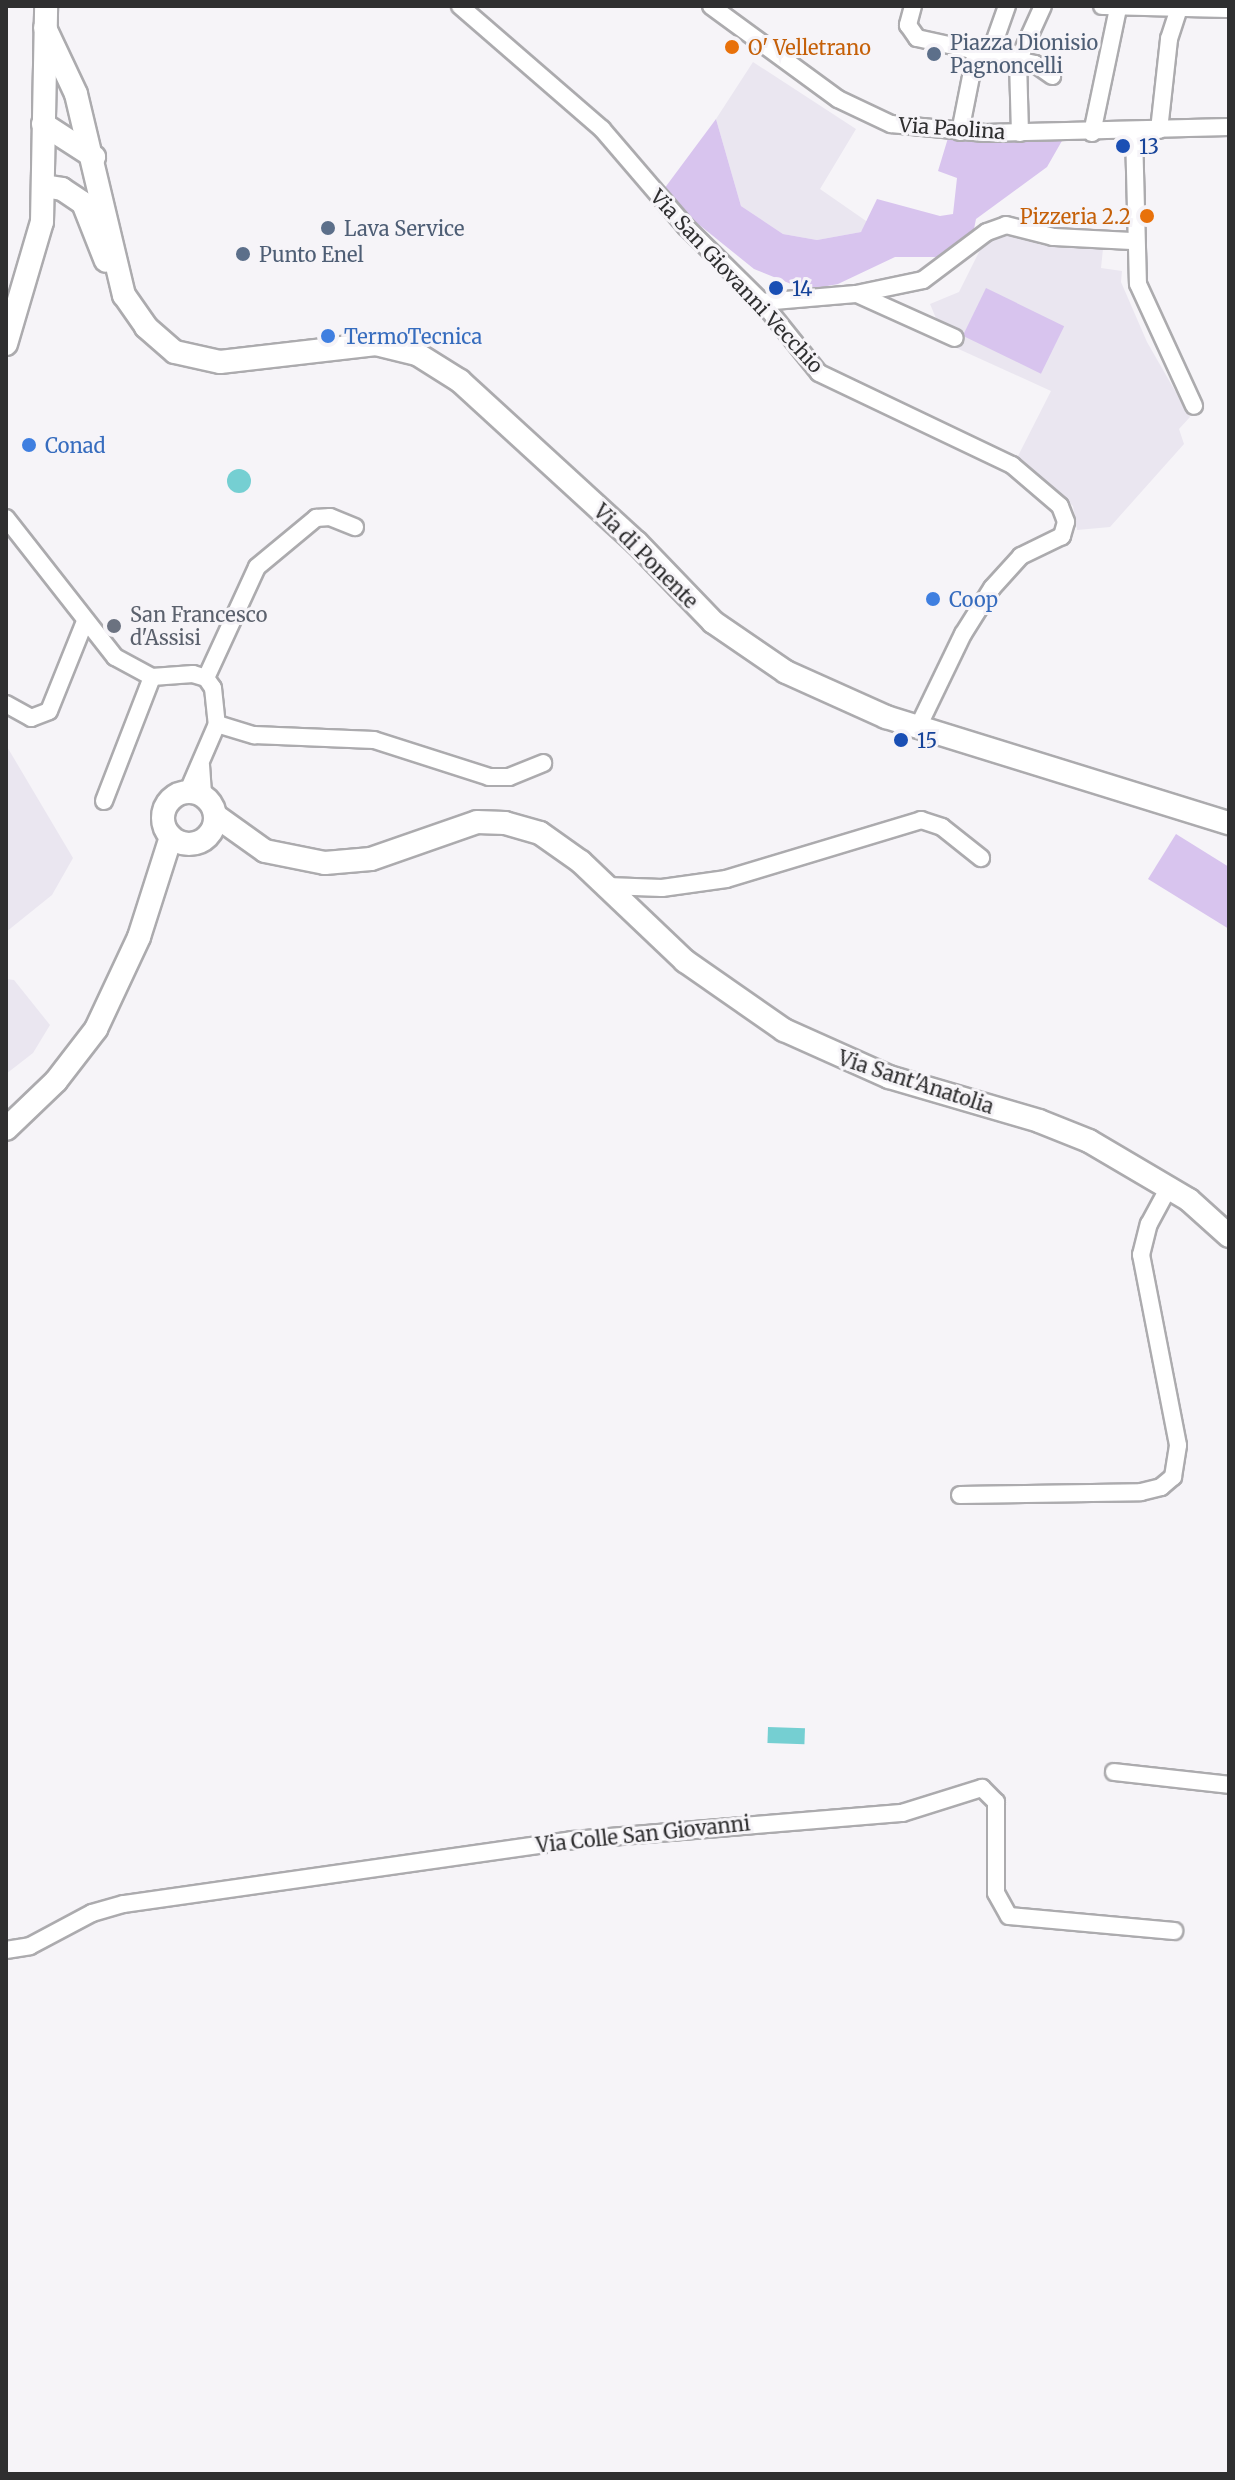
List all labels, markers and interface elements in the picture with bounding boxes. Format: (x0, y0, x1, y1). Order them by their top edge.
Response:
place label: Piazza Dionisio Pagnoncelli (950, 30, 1098, 77)
place label: O' Velletrano (748, 35, 871, 59)
marker: O' Velletrano (723, 38, 741, 56)
marker: Piazza Dionisio Pagnoncelli (925, 45, 943, 63)
street label: Via Paolina (898, 112, 1006, 144)
place label: 13 (1139, 134, 1159, 158)
marker: 13 (1114, 137, 1132, 155)
street label: Via San Giovanni Vecchio (646, 184, 828, 378)
place label: Pizzeria 2.2 (1020, 204, 1131, 228)
marker: Pizzeria 2.2 (1138, 207, 1156, 225)
place label: Lava Service (344, 216, 464, 240)
marker: Lava Service (319, 219, 337, 237)
place label: Punto Enel (259, 242, 364, 266)
marker: Punto Enel (234, 245, 252, 263)
place label: 14 (792, 276, 812, 300)
marker: 14 (767, 279, 785, 297)
place label: TermoTecnica (344, 324, 482, 348)
marker: TermoTecnica (319, 327, 337, 345)
place label: Conad (45, 433, 106, 457)
marker: Conad (20, 436, 38, 454)
street label: Via di Ponente (589, 499, 703, 613)
place label: Coop (949, 587, 998, 611)
marker: Coop (924, 590, 942, 608)
place label: San Francesco d'Assisi (130, 602, 267, 649)
marker: San Francesco d'Assisi (105, 617, 123, 635)
place label: 15 (917, 728, 937, 752)
marker: 15 (892, 731, 910, 749)
street label: Via Sant'Anatolia (835, 1046, 997, 1118)
street label: Via Colle San Giovanni (535, 1811, 751, 1857)

